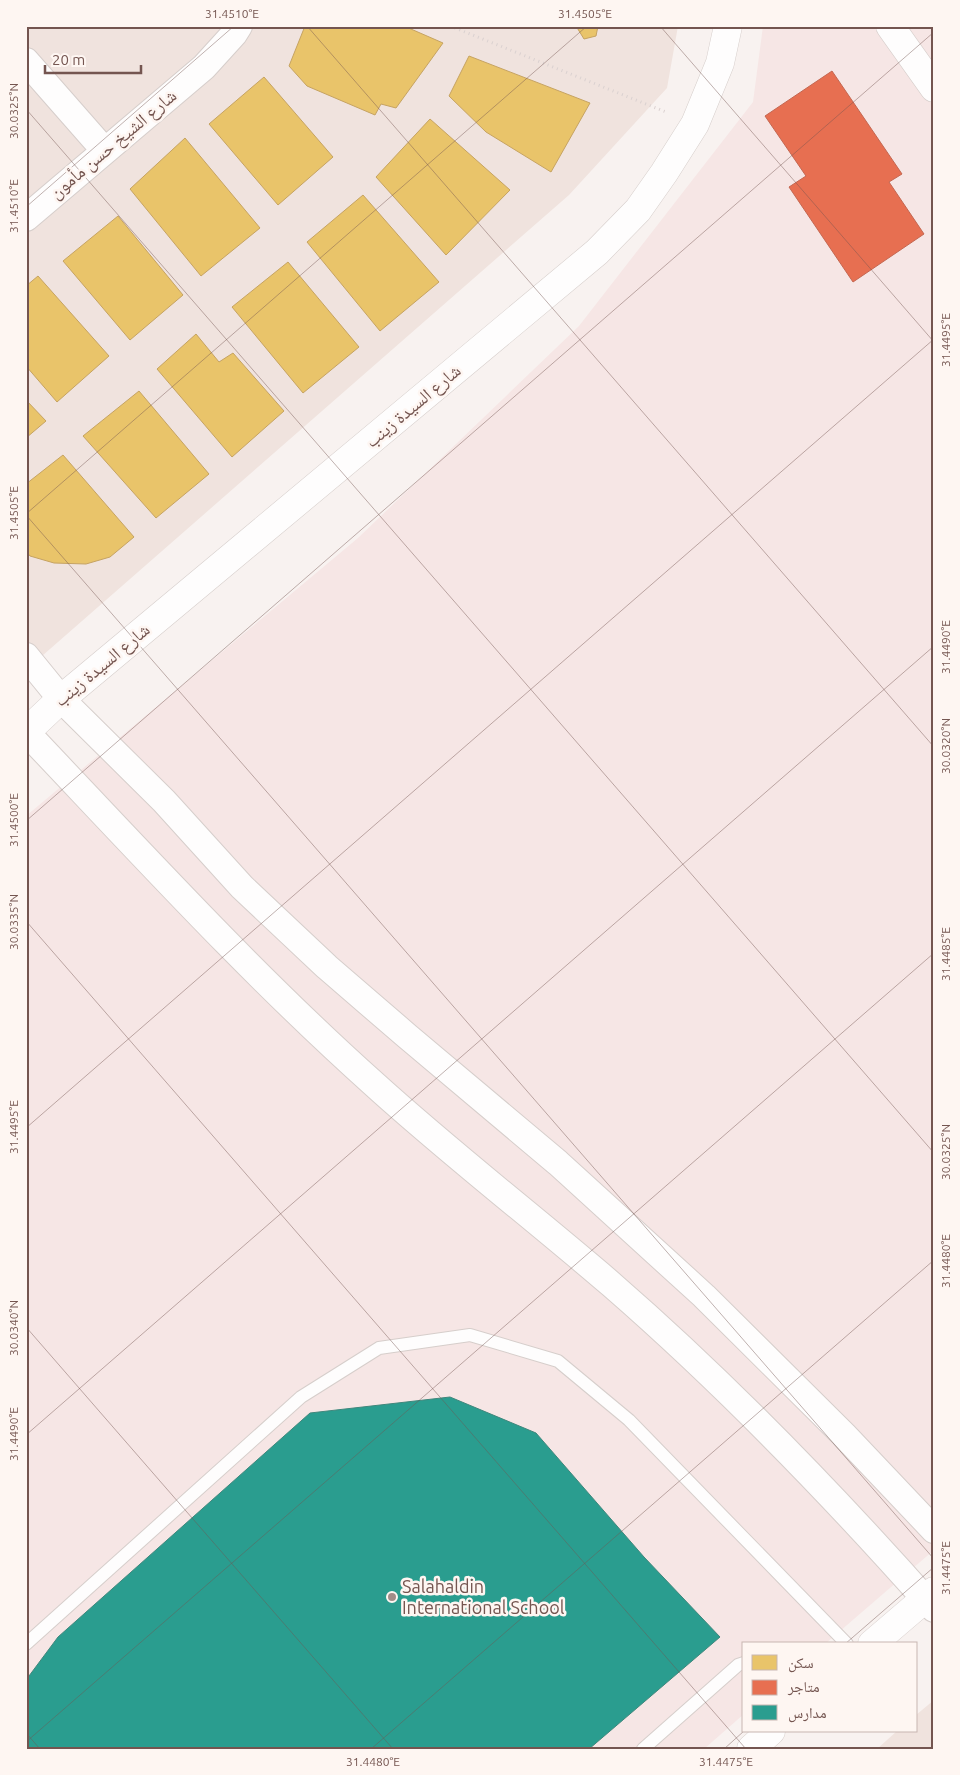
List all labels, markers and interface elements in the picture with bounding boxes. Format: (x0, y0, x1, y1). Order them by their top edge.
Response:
text: 31.4510°E (205, 7, 259, 20)
text: 31.4505°E (558, 7, 612, 20)
scale bar (45, 42, 141, 74)
text: 20 m (52, 51, 85, 68)
text: 30.0325°N (7, 83, 20, 139)
street label: شارع الشيخ حسن مأمون (45, 84, 182, 204)
text: 31.4510°E (7, 179, 20, 233)
text: 31.4495°E (939, 313, 952, 367)
street label: شارع السيدة زينب (361, 360, 465, 452)
text: 31.4505°E (7, 486, 20, 540)
street label: شارع السيدة زينب (50, 619, 154, 711)
text: 31.4490°E (939, 620, 952, 674)
text: 30.0320°N (939, 718, 952, 774)
text: 31.4500°E (7, 793, 20, 847)
text: 30.0335°N (7, 894, 20, 950)
text: 31.4485°E (939, 927, 952, 981)
text: 31.4495°E (7, 1100, 20, 1154)
text: 30.0325°N (939, 1124, 952, 1180)
text: 31.4480°E (939, 1234, 952, 1288)
text: 30.0340°N (7, 1300, 20, 1356)
text: 31.4490°E (7, 1407, 20, 1461)
text: 31.4475°E (939, 1541, 952, 1595)
place label: Salahaldin International School (402, 1576, 565, 1617)
marker: Salahaldin International School (386, 1591, 398, 1603)
legend (742, 1642, 918, 1732)
text: سكن (788, 1654, 814, 1673)
text: متاجر (787, 1678, 820, 1696)
text: مدارس (788, 1704, 827, 1723)
text: 31.4480°E (346, 1755, 400, 1768)
text: 31.4475°E (699, 1755, 753, 1768)

